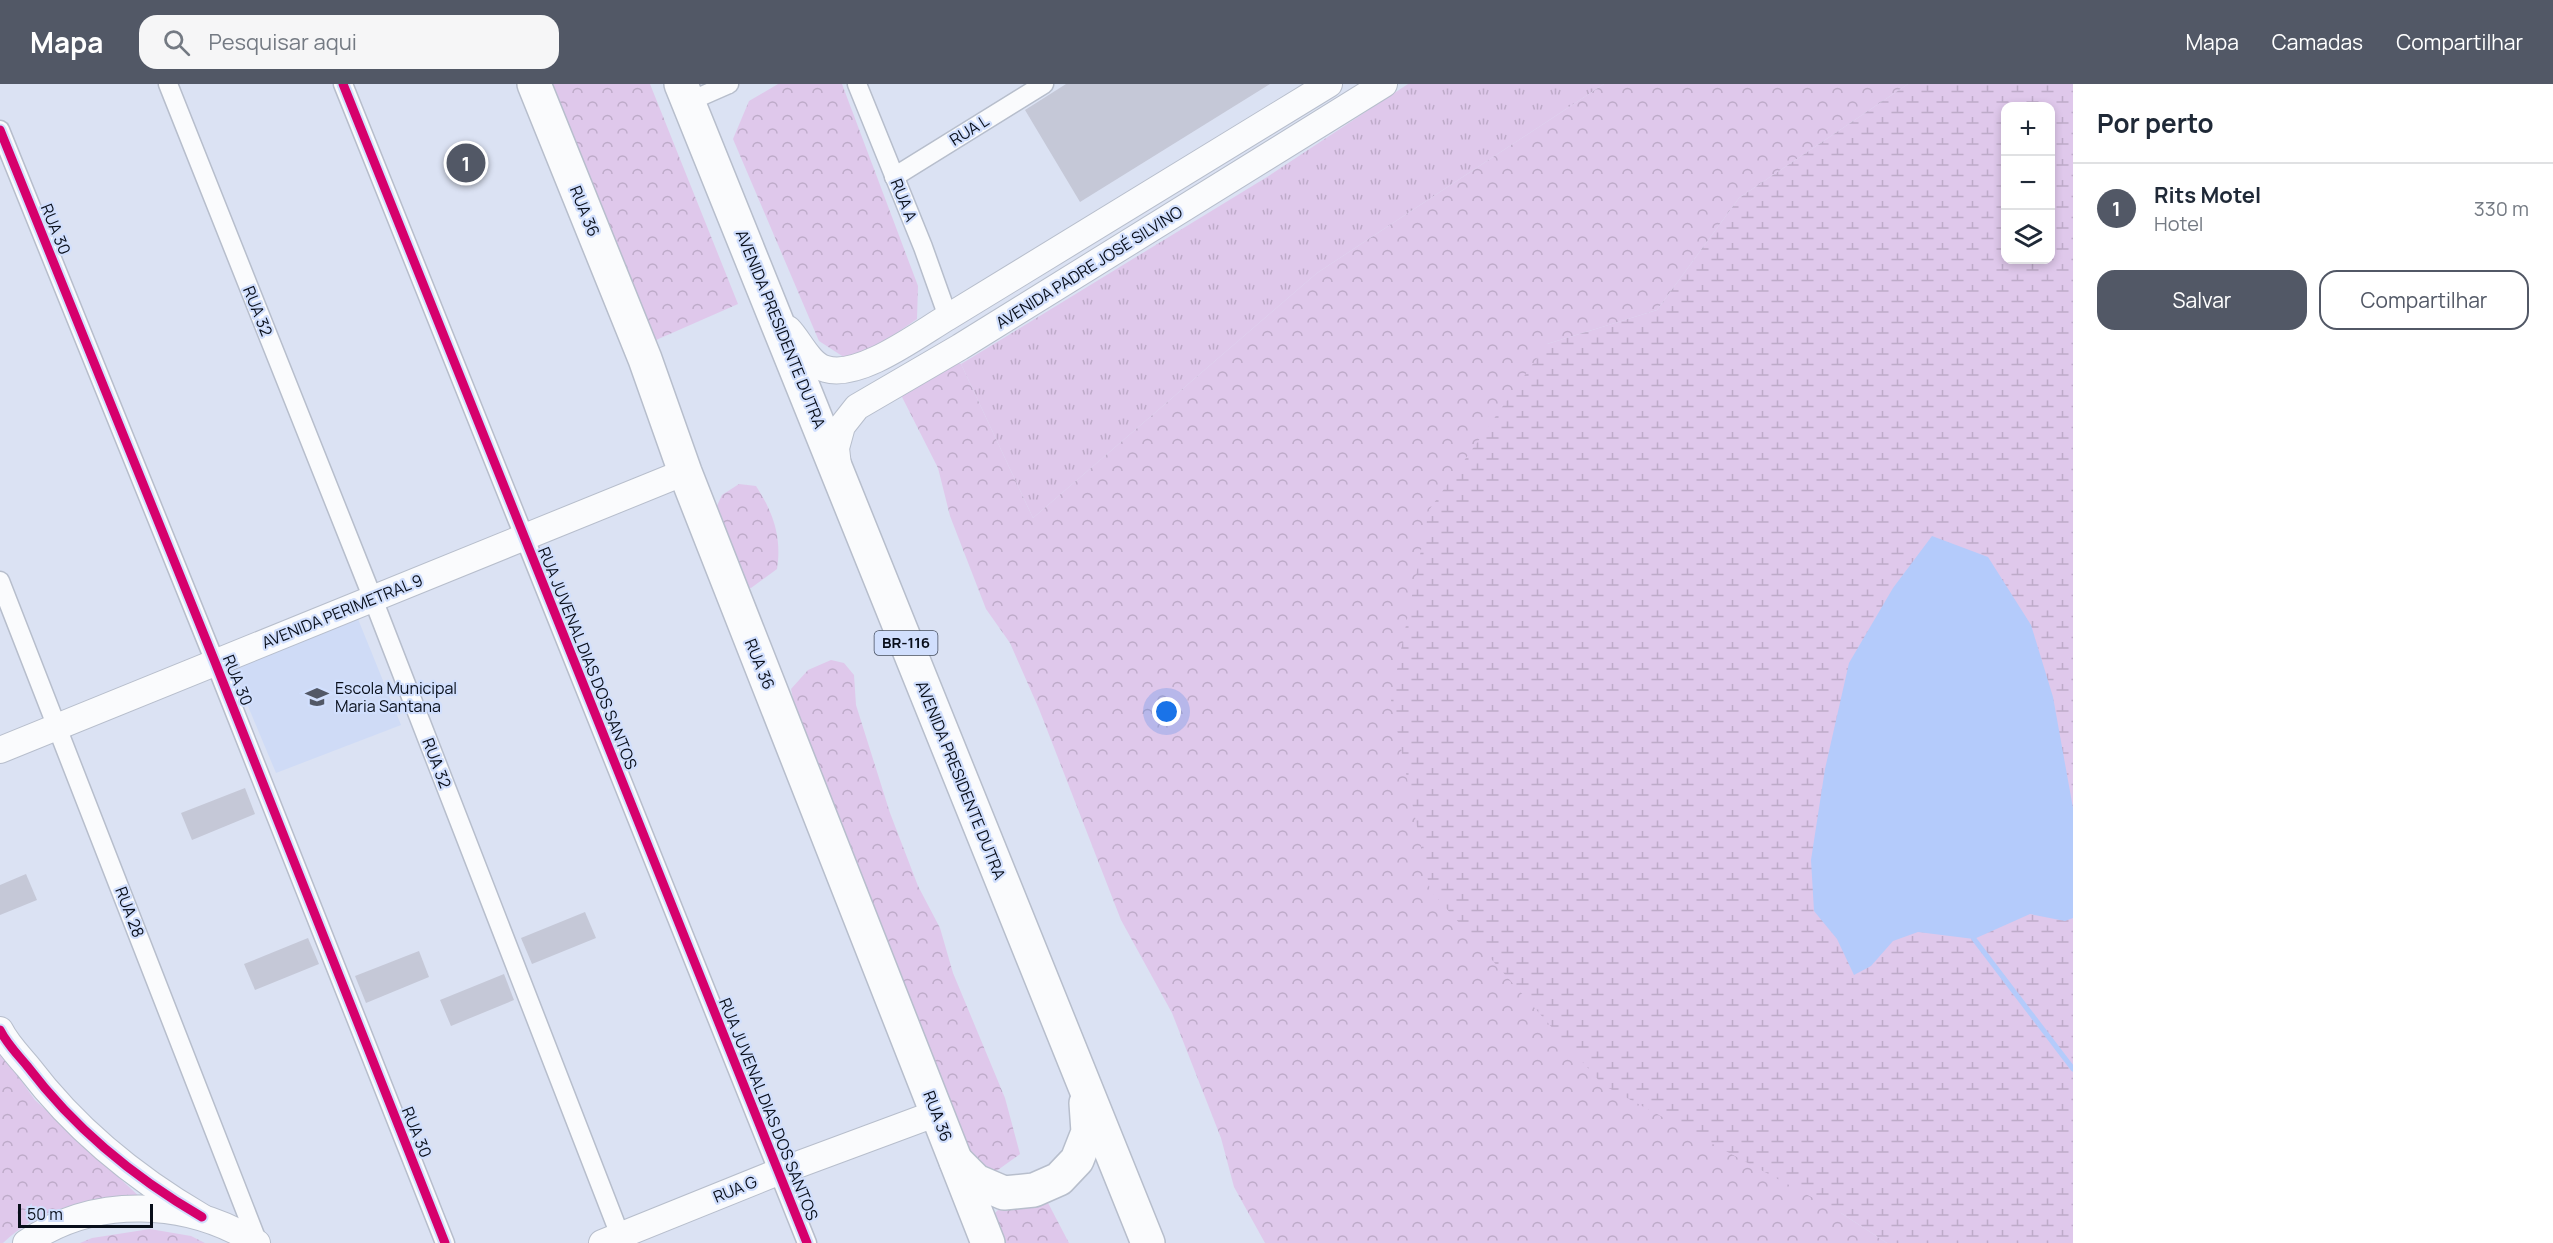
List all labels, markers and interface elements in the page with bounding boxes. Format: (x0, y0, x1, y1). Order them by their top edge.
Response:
search box (139, 15, 559, 69)
text: Mapa (30, 23, 103, 61)
icon: search (160, 26, 193, 59)
text: Pesquisar aqui (208, 27, 357, 57)
text: Mapa (2185, 28, 2239, 56)
text: Camadas (2272, 28, 2363, 56)
text: Compartilhar (2396, 28, 2523, 56)
map controls (2001, 102, 2055, 264)
button: + (2001, 102, 2055, 156)
text: Por perto (2097, 105, 2214, 141)
street label: RUA L (945, 109, 993, 151)
pin: 1 (446, 140, 486, 185)
button: − (2001, 156, 2055, 210)
street label: RUA A (886, 175, 922, 225)
text: Rits Motel (2154, 180, 2261, 210)
street label: RUA 36 (565, 182, 605, 240)
text: 1 (2112, 195, 2121, 222)
text: 330 m (2474, 195, 2529, 222)
street label: RUA 30 (36, 200, 76, 258)
street label: AVENIDA PADRE JOSÉ SILVINO (992, 200, 1187, 334)
button: layers (2001, 210, 2055, 264)
text: Hotel (2154, 210, 2204, 237)
street label: AVENIDA PRESIDENTE DUTRA (731, 226, 831, 432)
button: Salvar (2097, 270, 2307, 330)
button: Compartilhar (2319, 270, 2529, 330)
street label: RUA 32 (238, 283, 278, 339)
street label: RUA JUVENAL DIAS DOS SANTOS (533, 544, 643, 773)
street label: AVENIDA PERIMETRAL 9 (258, 569, 426, 653)
road number: BR-116 (874, 631, 938, 655)
street label: RUA 36 (740, 635, 780, 693)
street label: RUA 30 (218, 651, 258, 709)
place label: Escola Municipal Maria Santana (335, 677, 457, 717)
street label: AVENIDA PRESIDENTE DUTRA (911, 677, 1011, 883)
school or university icon: Escola Municipal Maria Santana (304, 684, 330, 710)
your location (1152, 697, 1181, 726)
street label: RUA 32 (417, 735, 457, 791)
street label: RUA 28 (110, 884, 150, 940)
street label: RUA JUVENAL DIAS DOS SANTOS (714, 995, 824, 1224)
street label: RUA 36 (918, 1087, 958, 1145)
street label: RUA 30 (397, 1103, 437, 1161)
street label: RUA G (710, 1170, 760, 1208)
scale bar (18, 1201, 153, 1228)
text: 50 m (27, 1203, 63, 1225)

